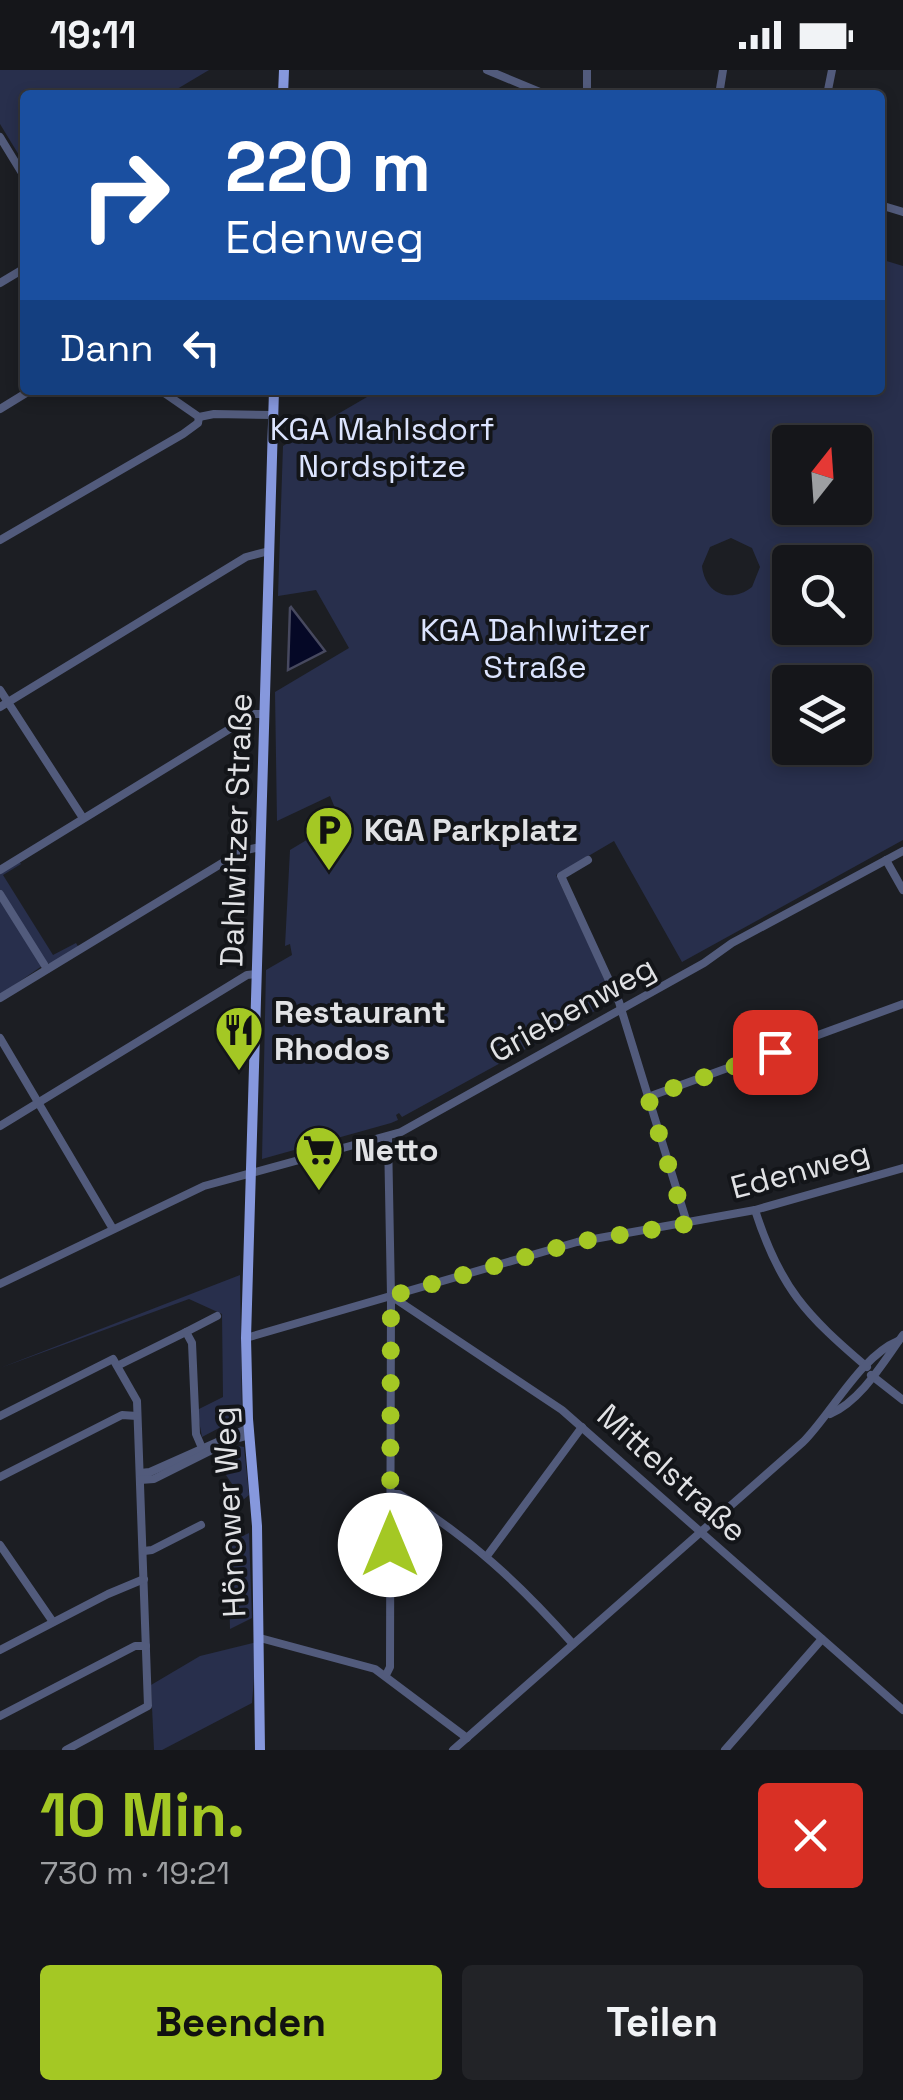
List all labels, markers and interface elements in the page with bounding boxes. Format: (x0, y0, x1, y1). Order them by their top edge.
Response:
text: 19:11 (50, 11, 136, 59)
text: 220 m (225, 122, 431, 211)
icon: right (60, 130, 190, 260)
text: Edenweg (225, 209, 424, 266)
icon: left (174, 320, 229, 375)
text: Dann (60, 324, 154, 372)
park label: KGA Mahlsdorf Nordspitze (270, 409, 494, 486)
north arrow (772, 425, 872, 525)
map controls (772, 425, 872, 765)
button: search (772, 545, 872, 645)
park label: KGA Dahlwitzer Straße (420, 610, 650, 687)
button: layers (772, 665, 872, 765)
street label: Dahlwitzer Straße (211, 692, 261, 968)
parking icon: KGA Parkplatz (303, 804, 355, 872)
place label: KGA Parkplatz (364, 810, 578, 850)
street label: Griebenweg (482, 947, 662, 1071)
place label: Restaurant Rhodos (274, 992, 446, 1069)
restaurant icon: Restaurant Rhodos (213, 1004, 265, 1072)
pin (733, 1010, 818, 1095)
icon: arrive (748, 1025, 803, 1080)
supermarket icon: Netto (293, 1124, 345, 1192)
place label: Netto (354, 1130, 439, 1170)
street label: Edenweg (726, 1132, 874, 1208)
street label: Mittelstraße (589, 1395, 755, 1551)
street label: Hönower Weg (204, 1405, 254, 1619)
position arrow (338, 1493, 442, 1597)
text: 10 Min. (40, 1777, 245, 1854)
button: close (758, 1783, 863, 1888)
text: 730 m · 19:21 (40, 1853, 230, 1893)
button: Beenden (40, 1965, 442, 2080)
button: Teilen (462, 1965, 863, 2080)

